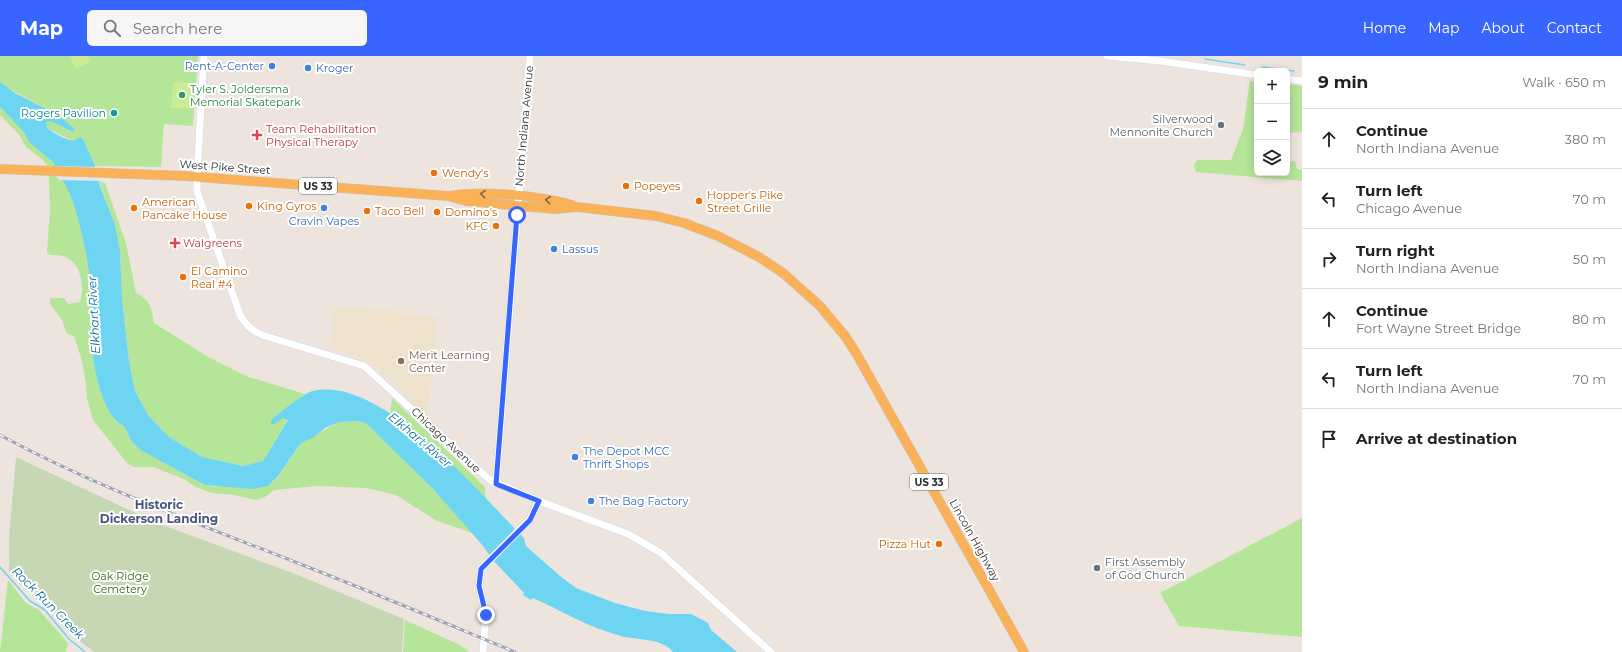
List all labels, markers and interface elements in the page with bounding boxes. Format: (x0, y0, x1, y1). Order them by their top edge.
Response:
search box (87, 10, 367, 46)
text: Map (20, 17, 63, 40)
icon: search (101, 17, 123, 39)
text: Search here (133, 19, 222, 38)
text: Home (1363, 19, 1406, 37)
text: Map (1428, 19, 1459, 37)
text: About (1481, 19, 1525, 37)
text: Contact (1547, 19, 1602, 37)
place label: Rent-A-Center (185, 59, 264, 73)
marker: Rent-A-Center (267, 61, 277, 71)
place label: Kroger (316, 61, 353, 75)
marker: Kroger (303, 63, 313, 73)
street label: North Indiana Avenue (512, 65, 536, 187)
map controls (1254, 68, 1290, 176)
button: + (1254, 68, 1290, 104)
text: 9 min (1318, 72, 1368, 92)
text: Walk · 650 m (1522, 74, 1606, 90)
place label: Tyler S. Joldersma Memorial Skatepark (190, 82, 301, 109)
marker: Tyler S. Joldersma Memorial Skatepark (177, 90, 187, 100)
button: − (1254, 104, 1290, 140)
place label: Rogers Pavilion (21, 106, 106, 120)
marker: Rogers Pavilion (109, 108, 119, 118)
place label: Silverwood Mennonite Church (1110, 112, 1213, 139)
marker: Silverwood Mennonite Church (1216, 120, 1226, 130)
text: Continue (1356, 121, 1428, 140)
place label: Team Rehabilitation Physical Therapy (266, 122, 377, 149)
icon: ahead (1318, 128, 1340, 150)
marker: Team Rehabilitation Physical Therapy (251, 129, 263, 141)
text: 380 m (1565, 131, 1606, 147)
button: layers (1254, 140, 1290, 176)
text: North Indiana Avenue (1356, 140, 1499, 156)
street label: West Pike Street (179, 157, 271, 177)
place label: Wendy's (442, 166, 489, 180)
marker: Wendy's (429, 168, 439, 178)
road number: US 33 (299, 178, 337, 194)
place label: Popeyes (634, 179, 681, 193)
marker: Popeyes (621, 181, 631, 191)
text: Turn left (1356, 181, 1423, 200)
place label: Hopper's Pike Street Grille (707, 188, 783, 215)
icon: left (1318, 188, 1340, 210)
one-way arrow (480, 189, 486, 198)
text: 70 m (1573, 191, 1606, 207)
place label: American Pancake House (142, 195, 228, 222)
one-way arrow (545, 195, 551, 204)
marker: Hopper's Pike Street Grille (694, 196, 704, 206)
place label: King Gyros (257, 199, 317, 213)
text: Chicago Avenue (1356, 200, 1462, 216)
marker: King Gyros (244, 201, 254, 211)
marker: American Pancake House (129, 203, 139, 213)
marker: Cravin Vapes (319, 203, 329, 213)
place label: Taco Bell (375, 204, 424, 218)
place label: Domino's (445, 205, 498, 219)
marker: Taco Bell (362, 206, 372, 216)
route start (508, 206, 526, 224)
marker: Domino's (432, 207, 442, 217)
place label: Cravin Vapes (289, 214, 360, 228)
place label: KFC (466, 219, 488, 233)
marker: KFC (491, 221, 501, 231)
place label: Walgreens (183, 236, 243, 250)
marker: Walgreens (170, 238, 180, 248)
text: Turn right (1356, 241, 1435, 260)
place label: Lassus (562, 242, 599, 256)
marker: Lassus (549, 244, 559, 254)
icon: right (1318, 248, 1340, 270)
text: 50 m (1573, 251, 1606, 267)
text: North Indiana Avenue (1356, 260, 1499, 276)
place label: El Camino Real #4 (191, 264, 247, 291)
marker: El Camino Real #4 (178, 272, 188, 282)
water label: Elkhart River (84, 276, 103, 354)
text: Continue (1356, 301, 1428, 320)
icon: ahead (1318, 308, 1340, 330)
text: 80 m (1572, 311, 1606, 327)
text: Fort Wayne Street Bridge (1356, 320, 1521, 336)
place label: Merit Learning Center (409, 348, 490, 375)
marker: Merit Learning Center (396, 356, 406, 366)
text: Turn left (1356, 361, 1423, 380)
icon: left (1318, 368, 1340, 390)
text: 70 m (1573, 371, 1606, 387)
text: North Indiana Avenue (1356, 380, 1499, 396)
street label: Chicago Avenue (408, 404, 484, 476)
water label: Elkhart River (386, 409, 455, 471)
icon: arrive (1318, 428, 1340, 450)
text: Arrive at destination (1356, 429, 1517, 448)
place label: The Depot MCC Thrift Shops (583, 444, 670, 471)
marker: The Depot MCC Thrift Shops (570, 452, 580, 462)
road number: US 33 (910, 474, 948, 490)
place label: The Bag Factory (599, 494, 688, 508)
marker: The Bag Factory (586, 496, 596, 506)
district label: Historic Dickerson Landing (100, 497, 218, 526)
street label: Lincoln Highway (947, 497, 1003, 583)
place label: Pizza Hut (879, 537, 932, 551)
marker: Pizza Hut (934, 539, 944, 549)
place label: First Assembly of God Church (1105, 555, 1185, 582)
water label: Rock Run Creek (9, 563, 88, 643)
marker: First Assembly of God Church (1092, 563, 1102, 573)
park label: Oak Ridge Cemetery (91, 569, 149, 596)
route end (477, 606, 495, 624)

